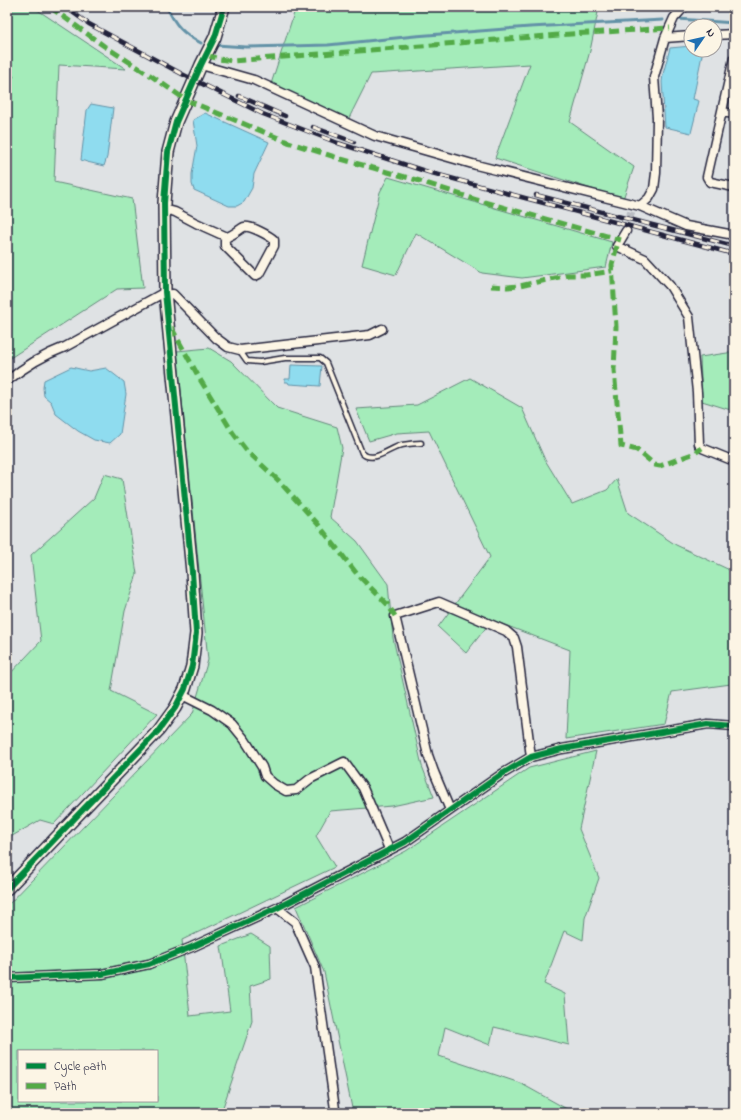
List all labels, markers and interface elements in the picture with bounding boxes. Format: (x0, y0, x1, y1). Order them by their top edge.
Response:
north arrow (683, 18, 723, 58)
text: N (702, 25, 719, 41)
legend (18, 1050, 158, 1102)
text: Cycle path (54, 1058, 106, 1077)
text: Path (54, 1078, 77, 1096)

